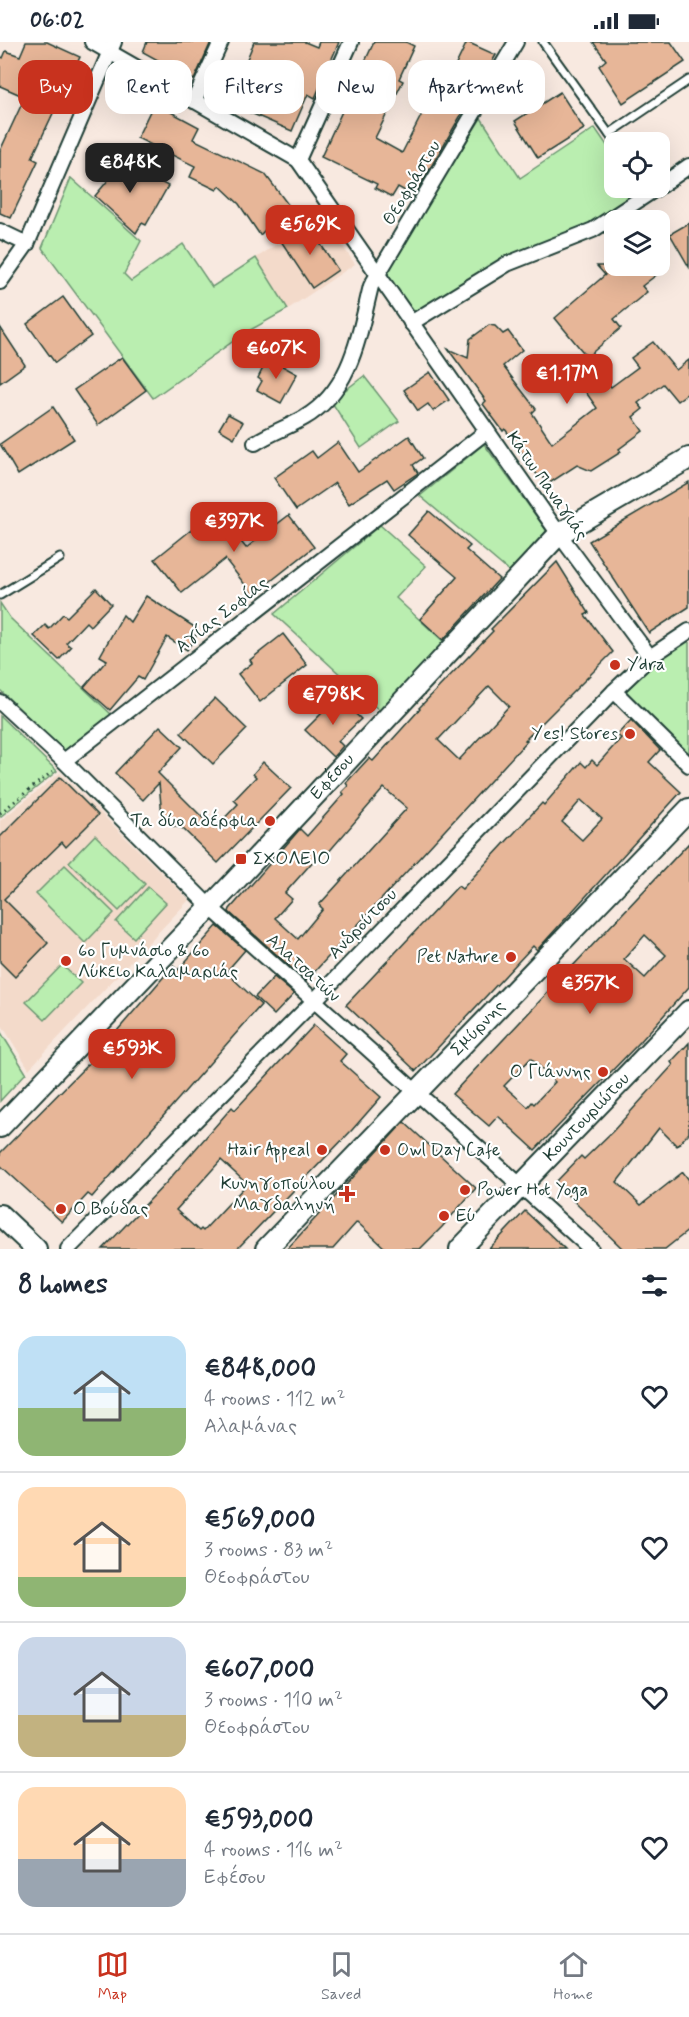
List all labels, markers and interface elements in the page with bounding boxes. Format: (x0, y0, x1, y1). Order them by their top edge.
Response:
text: 06:02 (30, 7, 84, 35)
chip: Buy (18, 60, 93, 114)
chip: Rent (105, 60, 192, 114)
chip: Filters (204, 60, 304, 114)
chip: New (316, 60, 396, 114)
chip: Apartment (408, 60, 545, 114)
map controls (604, 132, 670, 276)
button: locate (604, 132, 670, 198)
street label: Θεοφράστου (377, 136, 447, 230)
pin: €848K (88, 143, 172, 194)
text: €848K (99, 149, 161, 176)
pin: €569K (268, 205, 352, 256)
button: layers (604, 210, 670, 276)
text: €569K (280, 211, 340, 238)
pin: €607K (234, 329, 318, 380)
text: €607K (246, 335, 306, 362)
pin: €1.17M (518, 354, 616, 405)
text: €1.17M (536, 360, 598, 387)
street label: Κάτω Παναγιάς (500, 427, 594, 545)
pin: €397K (192, 502, 276, 553)
text: €397K (204, 508, 264, 535)
street label: Αγίας Σοφίας (171, 571, 273, 659)
place label: Ydra (627, 653, 665, 677)
marker: Ydra (608, 658, 622, 672)
pin: €798K (291, 675, 375, 726)
text: €798K (302, 681, 364, 708)
place label: Yes! Stores (531, 722, 618, 746)
marker: Yes! Stores (623, 727, 637, 741)
street label: Εφέσου (305, 748, 360, 805)
place label: Τα δύο αδέρφια (131, 808, 258, 833)
marker: Τα δύο αδέρφια (263, 814, 277, 828)
place label: ΣΧΟΛΕΙΟ (253, 847, 330, 871)
marker: ΣΧΟΛΕΙΟ (234, 852, 248, 866)
street label: Ανδρούτσου (323, 883, 403, 965)
street label: Αλατσατών (261, 928, 345, 1008)
place label: 6ο Γυμνάσιο & 6ο Λύκειο Καλαμαριάς (78, 939, 238, 984)
place label: Pet Nature (417, 945, 499, 969)
marker: Pet Nature (504, 950, 518, 964)
marker: 6ο Γυμνάσιο & 6ο Λύκειο Καλαμαριάς (59, 954, 73, 968)
pin: €357K (548, 964, 632, 1015)
text: €357K (561, 970, 619, 997)
street label: Σμύρνης (445, 995, 511, 1062)
pin: €593K (90, 1029, 174, 1080)
text: €593K (102, 1035, 162, 1062)
place label: Ο Γιάννης (510, 1060, 591, 1084)
marker: Ο Γιάννης (596, 1065, 610, 1079)
street label: Κουντουριώτου (538, 1067, 635, 1167)
place label: Hair Appeal (228, 1138, 310, 1163)
place label: Owl Day Cafe (397, 1138, 500, 1162)
marker: Hair Appeal (315, 1143, 329, 1157)
marker: Owl Day Cafe (378, 1143, 392, 1157)
place label: Κυνηγοπούλου Μαγδαληνή (221, 1172, 335, 1217)
place label: Power Hot Yoga (477, 1178, 588, 1202)
marker: Power Hot Yoga (458, 1183, 472, 1197)
marker: Κυνηγοπούλου Μαγδαληνή (340, 1187, 354, 1201)
place label: Ο Βούδας (73, 1197, 148, 1221)
marker: Ο Βούδας (54, 1202, 68, 1216)
place label: Εύ (456, 1204, 476, 1228)
marker: Εύ (437, 1209, 451, 1223)
text: 8 homes (18, 1268, 108, 1302)
icon: filters (638, 1269, 671, 1302)
text: €848,000 (204, 1352, 316, 1386)
icon: home (66, 1360, 138, 1432)
icon: heart (638, 1380, 671, 1413)
text: 4 rooms · 112 m² (204, 1386, 345, 1413)
text: Αλαμάνας (204, 1413, 297, 1440)
text: €569,000 (204, 1503, 315, 1537)
icon: home (66, 1511, 138, 1583)
icon: heart (638, 1531, 671, 1564)
text: 3 rooms · 83 m² (204, 1537, 333, 1564)
text: Θεοφράστου (204, 1564, 310, 1591)
text: €607,000 (204, 1653, 314, 1687)
icon: home (66, 1661, 138, 1733)
icon: heart (638, 1681, 671, 1714)
text: 3 rooms · 110 m² (204, 1687, 343, 1714)
text: Θεοφράστου (204, 1714, 310, 1741)
text: €593,000 (204, 1803, 313, 1837)
icon: home (66, 1811, 138, 1883)
icon: heart (638, 1831, 671, 1864)
text: 4 rooms · 116 m² (204, 1837, 343, 1864)
text: Εφέσου (204, 1864, 265, 1891)
tab: Map (96, 1948, 129, 2005)
tab: Saved (321, 1948, 361, 2005)
tab: Home (553, 1948, 593, 2005)

